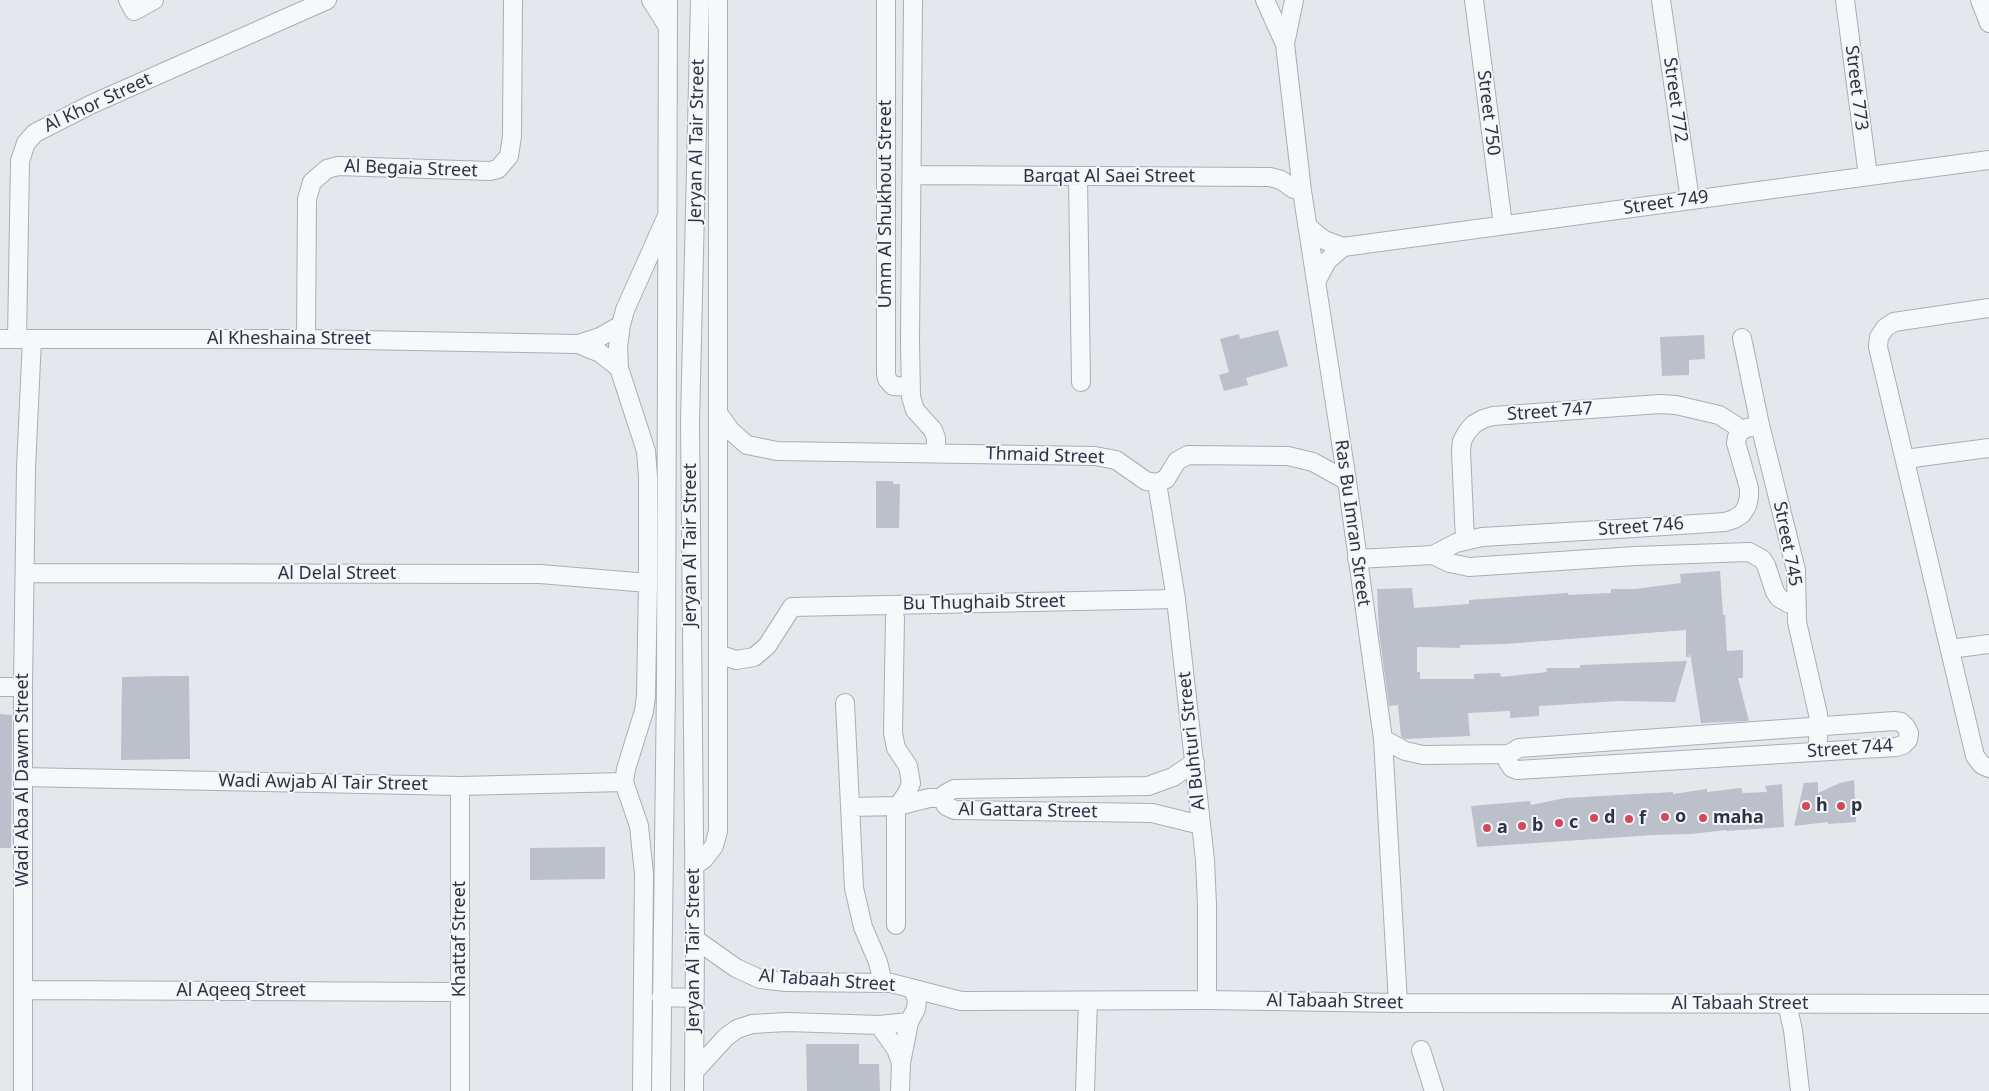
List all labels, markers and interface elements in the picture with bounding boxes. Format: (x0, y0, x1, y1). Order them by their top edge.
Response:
street label: Street 773 (1840, 44, 1872, 132)
street label: Street 772 (1658, 56, 1692, 144)
street label: Jeryan Al Tair Street (685, 59, 709, 223)
street label: Al Khor Street (41, 69, 155, 137)
street label: Street 750 (1472, 69, 1504, 157)
street label: Umm Al Shukhout Street (875, 100, 897, 308)
street label: Al Begaia Street (344, 156, 478, 182)
street label: Barqat Al Saei Street (1023, 166, 1195, 188)
street label: Street 749 (1622, 186, 1710, 220)
street label: Al Kheshaina Street (207, 328, 371, 350)
street label: Street 747 (1506, 398, 1594, 426)
street label: Ras Bu Imran Street (1330, 438, 1374, 608)
street label: Thmaid Street (985, 443, 1105, 469)
street label: Jeryan Al Tair Street (680, 463, 702, 627)
street label: Street 745 (1768, 500, 1806, 588)
street label: Street 746 (1597, 513, 1685, 541)
street label: Al Delal Street (278, 563, 396, 585)
street label: Bu Thughaib Street (902, 591, 1066, 615)
street label: Al Buhturi Street (1174, 671, 1210, 811)
street label: Wadi Aba Al Dawm Street (12, 673, 34, 887)
street label: Street 744 (1806, 735, 1894, 763)
street label: Wadi Awjab Al Tair Street (218, 770, 428, 796)
place label: h (1816, 795, 1828, 817)
place label: p (1851, 795, 1862, 817)
street label: Al Gattara Street (958, 799, 1098, 823)
marker: h (1800, 800, 1812, 812)
marker: p (1835, 800, 1847, 812)
place label: o (1675, 806, 1686, 828)
place label: d (1604, 807, 1615, 829)
place label: maha (1713, 807, 1764, 829)
place label: f (1639, 808, 1646, 830)
marker: o (1659, 811, 1671, 823)
place label: c (1569, 812, 1578, 834)
marker: d (1588, 812, 1600, 824)
marker: maha (1697, 812, 1709, 824)
marker: f (1623, 813, 1635, 825)
place label: b (1532, 815, 1543, 837)
place label: a (1497, 817, 1508, 839)
marker: c (1553, 817, 1565, 829)
marker: b (1516, 820, 1528, 832)
marker: a (1481, 822, 1493, 834)
street label: Jeryan Al Tair Street (683, 868, 705, 1032)
street label: Khattaf Street (449, 881, 471, 997)
street label: Al Tabaah Street (758, 965, 896, 997)
street label: Al Aqeeq Street (176, 980, 306, 1002)
street label: Al Tabaah Street (1266, 990, 1404, 1014)
street label: Al Tabaah Street (1672, 993, 1808, 1015)

